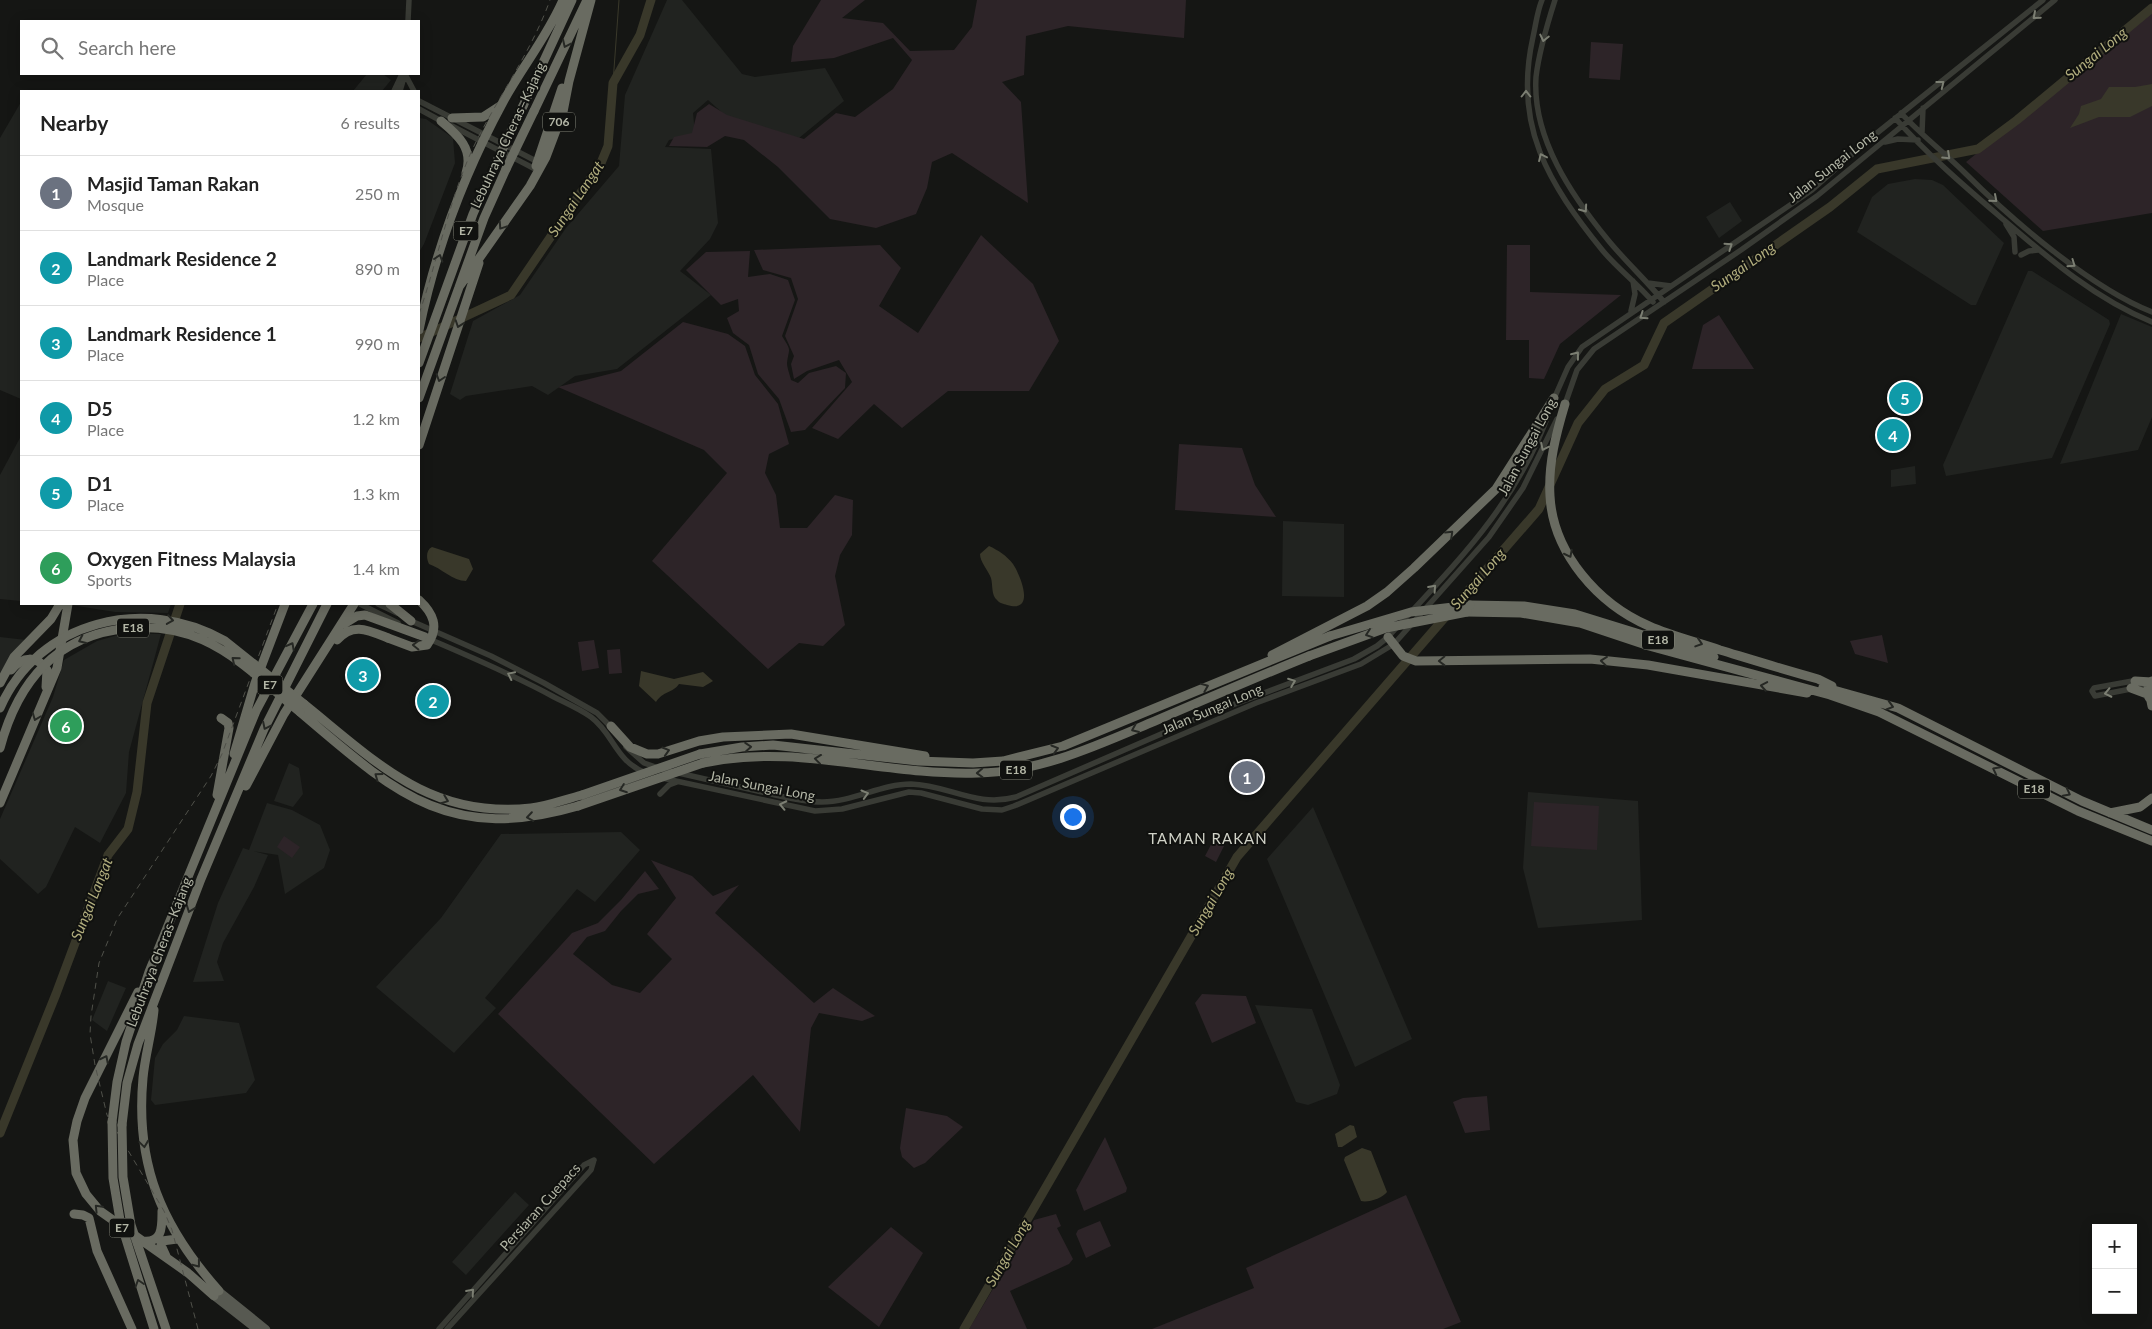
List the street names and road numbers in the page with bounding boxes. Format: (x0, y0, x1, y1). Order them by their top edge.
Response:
street label: Lebuhraya Cheras–Kajang (466, 59, 549, 211)
road number: 706 (543, 112, 575, 132)
street label: Jalan Sungai Long (1784, 126, 1880, 206)
road number: E7 (454, 222, 478, 240)
street label: Jalan Sungai Long (1494, 395, 1559, 499)
road number: E18 (117, 618, 149, 638)
road number: E18 (1642, 630, 1674, 650)
road number: E7 (258, 676, 282, 694)
street label: Jalan Sungai Long (1159, 680, 1265, 738)
road number: E18 (1000, 760, 1032, 780)
street label: Jalan Sungai Long (707, 767, 817, 804)
road number: E18 (2018, 780, 2050, 799)
street label: Lebuhraya Cheras–Kajang (122, 874, 195, 1029)
street label: Persiaran Cuepacs (496, 1159, 583, 1254)
road number: E7 (110, 1218, 134, 1238)

